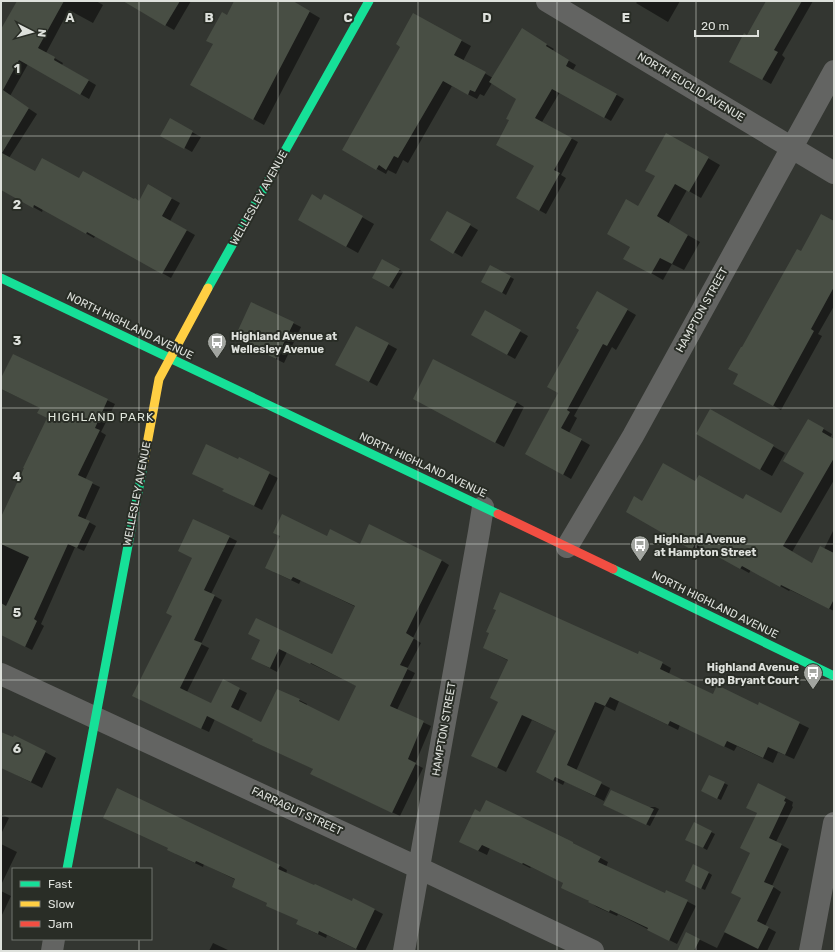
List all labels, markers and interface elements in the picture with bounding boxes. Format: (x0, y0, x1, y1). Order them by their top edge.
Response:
text: A (65, 10, 75, 25)
text: B (204, 10, 214, 25)
text: C (343, 10, 353, 25)
text: D (482, 10, 492, 25)
text: E (622, 10, 630, 25)
north arrow (12, 12, 52, 52)
scale bar (695, 12, 758, 38)
text: 20 m (701, 19, 729, 33)
text: N (35, 28, 48, 38)
street label: NORTH EUCLID AVENUE (635, 50, 747, 124)
text: 1 (14, 61, 20, 76)
street label: WELLESLEY AVENUE (228, 148, 291, 248)
text: 2 (13, 197, 21, 212)
street label: HAMPTON STREET (673, 265, 731, 355)
street label: NORTH HIGHLAND AVENUE (65, 290, 196, 363)
place label: Highland Avenue at Wellesley Avenue (231, 330, 337, 356)
bus stop icon: Highland Avenue at Wellesley Avenue (206, 331, 228, 359)
text: 3 (13, 333, 22, 348)
district label: HIGHLAND PARK (48, 410, 154, 424)
street label: NORTH HIGHLAND AVENUE (357, 430, 489, 500)
street label: WELLESLEY AVENUE (120, 440, 154, 547)
text: 4 (13, 469, 22, 484)
place label: Highland Avenue at Hampton Street (654, 533, 756, 559)
bus stop icon: Highland Avenue at Hampton Street (629, 534, 651, 562)
street label: NORTH HIGHLAND AVENUE (650, 569, 781, 642)
text: 5 (13, 605, 21, 620)
place label: Highland Avenue opp Bryant Court (704, 661, 799, 687)
bus stop icon: Highland Avenue opp Bryant Court (802, 662, 824, 690)
street label: HAMPTON STREET (429, 680, 459, 777)
text: 6 (13, 741, 22, 756)
street label: FARRAGUT STREET (249, 784, 345, 838)
legend (12, 868, 152, 940)
text: Fast (48, 877, 72, 891)
text: Slow (48, 897, 75, 911)
text: Jam (48, 917, 73, 931)

